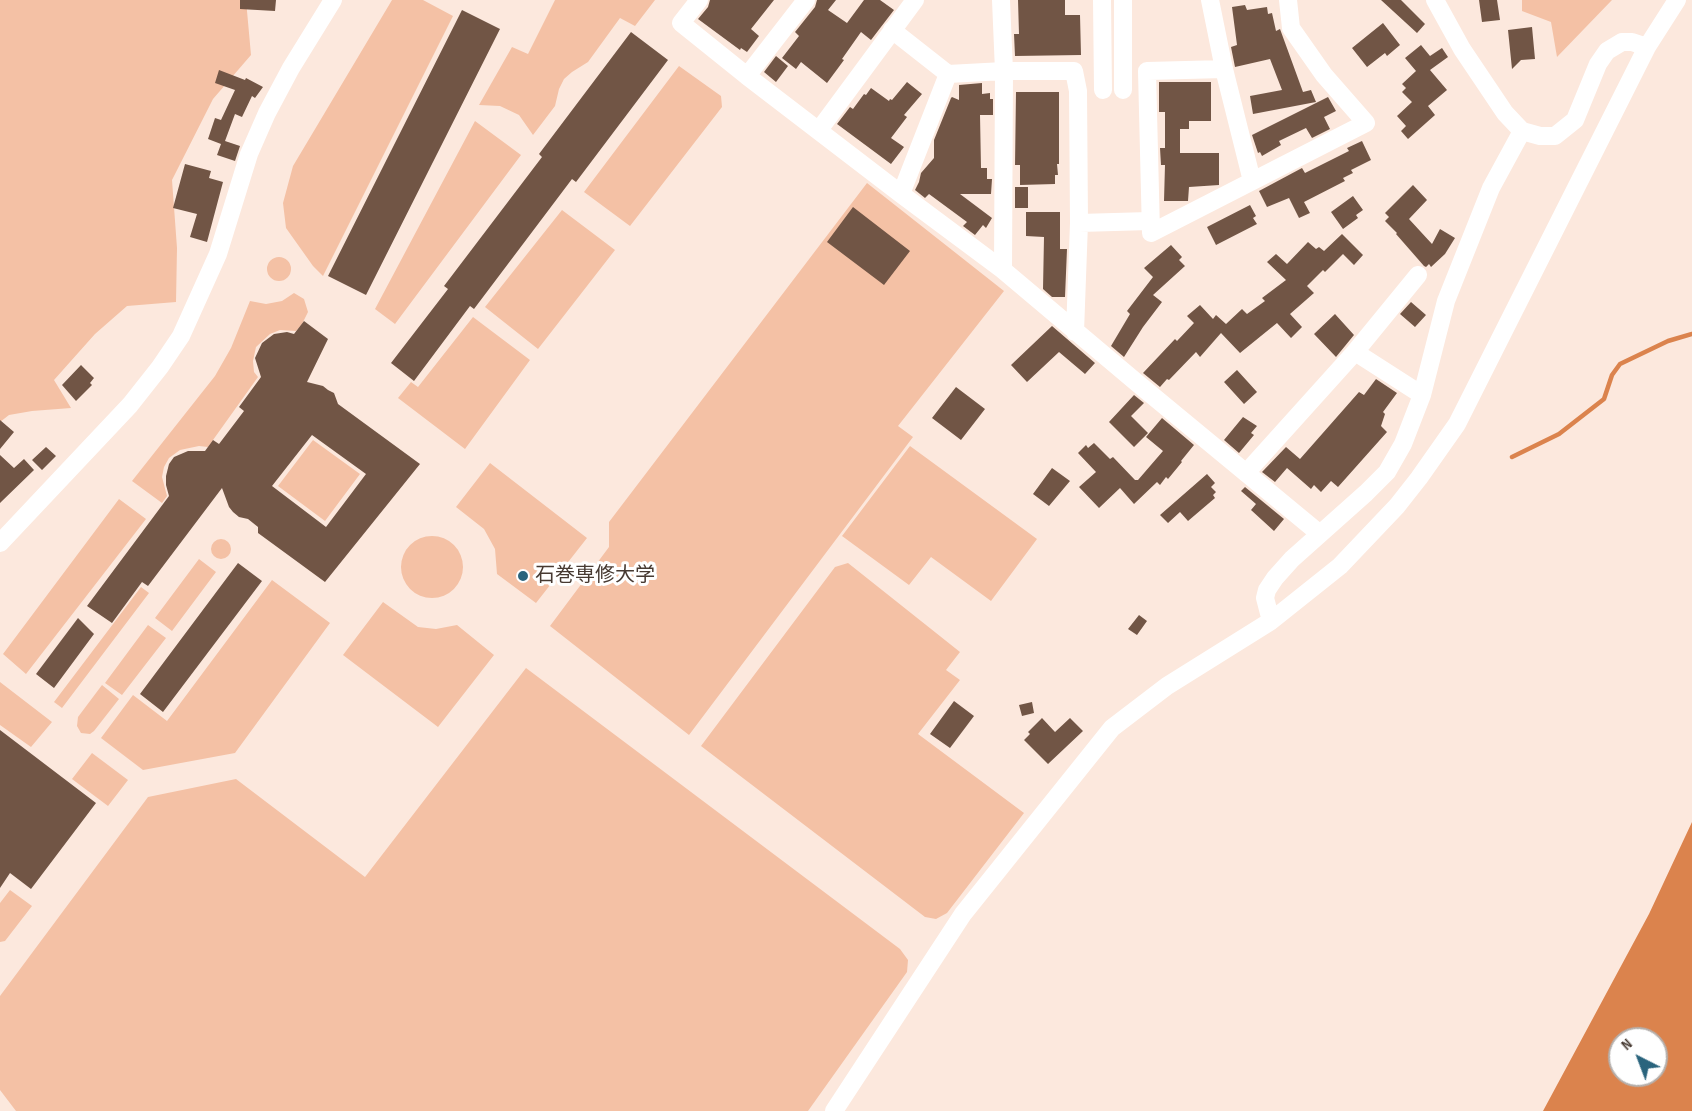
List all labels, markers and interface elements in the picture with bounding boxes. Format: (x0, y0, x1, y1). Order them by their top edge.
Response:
place label: 石巻専修大学 (535, 564, 655, 588)
marker: 石巻専修大学 (516, 569, 530, 583)
north arrow (1608, 1027, 1668, 1087)
text: N (1617, 1035, 1636, 1055)

